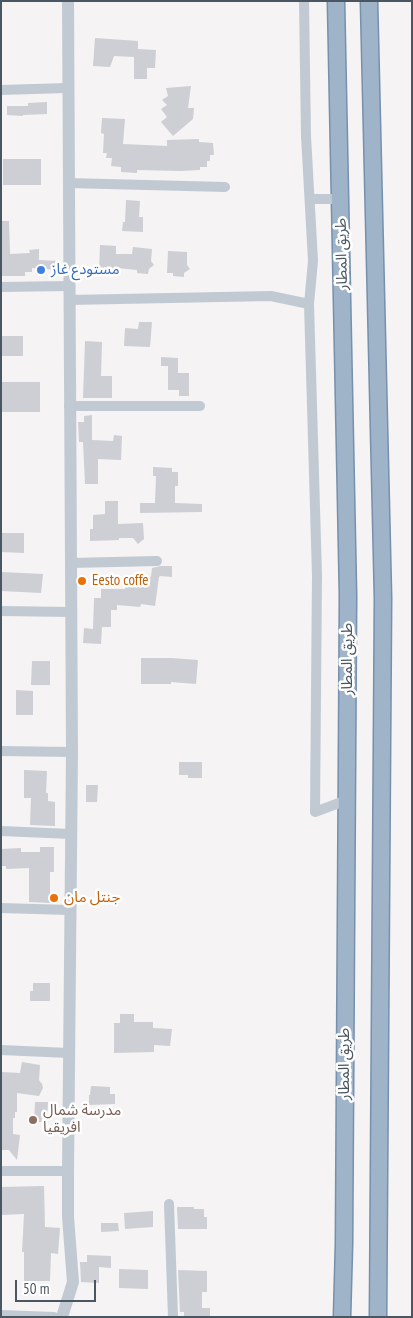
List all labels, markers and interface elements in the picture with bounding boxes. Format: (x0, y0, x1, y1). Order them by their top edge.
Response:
street label: طريق المطار (332, 218, 352, 290)
place label: مستودع غاز (51, 261, 120, 279)
marker: مستودع غاز (35, 264, 47, 276)
place label: Eesto coffe (92, 572, 149, 590)
marker: Eesto coffe (76, 575, 88, 587)
street label: طريق المطار (339, 623, 357, 695)
place label: جنتل مان (64, 889, 120, 907)
marker: جنتل مان (48, 892, 60, 904)
street label: طريق المطار (336, 1028, 354, 1100)
place label: مدرسة شمال افريقيا (43, 1102, 121, 1137)
marker: مدرسة شمال افريقيا (27, 1114, 39, 1126)
scale bar (18, 1270, 99, 1302)
text: 50 m (23, 1279, 49, 1298)

